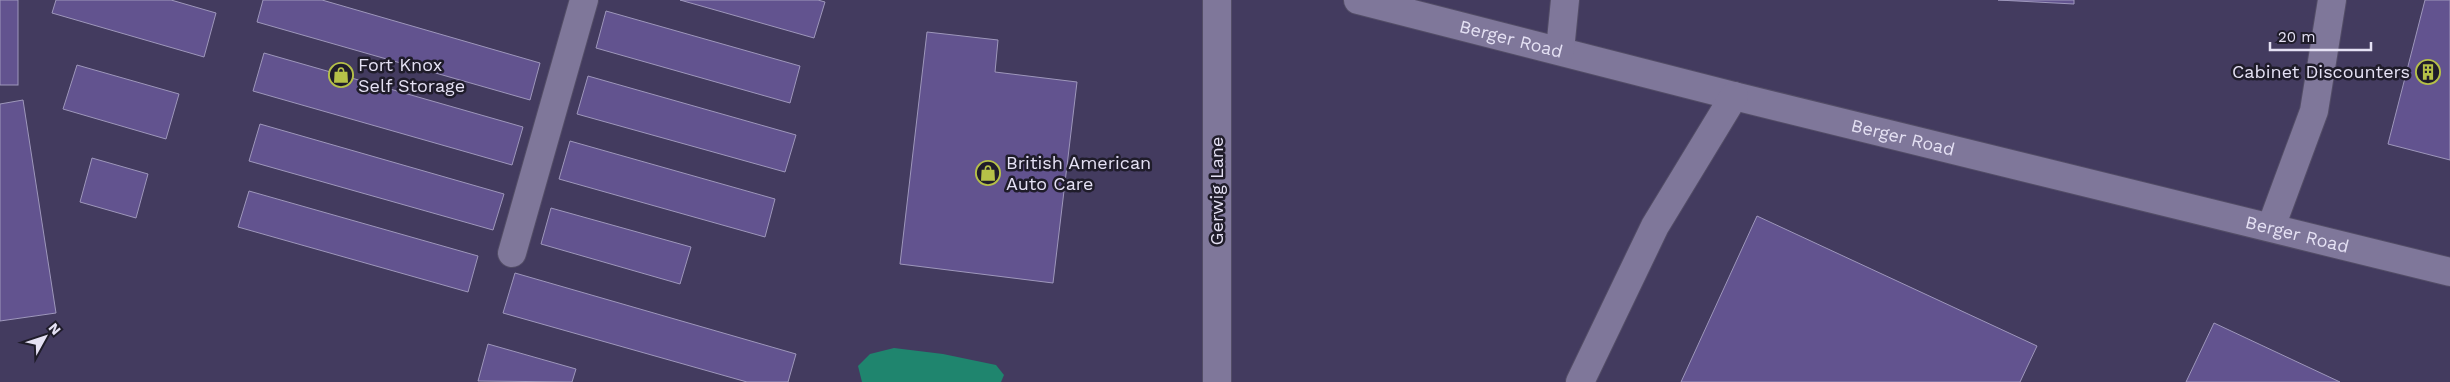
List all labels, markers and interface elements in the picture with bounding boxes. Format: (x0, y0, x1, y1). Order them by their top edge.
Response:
street label: Berger Road (1457, 15, 1565, 62)
scale bar (2270, 20, 2371, 52)
text: 20 m (2278, 28, 2316, 46)
place label: Fort Knox Self Storage (358, 54, 465, 96)
building icon: Cabinet Discounters (2415, 59, 2441, 85)
place label: Cabinet Discounters (2232, 61, 2410, 82)
shop icon: Fort Knox Self Storage (328, 62, 354, 88)
street label: Berger Road (1849, 114, 1957, 160)
street label: Gerwig Lane (1206, 137, 1227, 245)
place label: British American Auto Care (1006, 152, 1151, 194)
shop icon: British American Auto Care (975, 160, 1001, 186)
street label: Berger Road (2243, 211, 2351, 257)
north arrow (20, 312, 70, 362)
text: N (45, 320, 64, 338)

